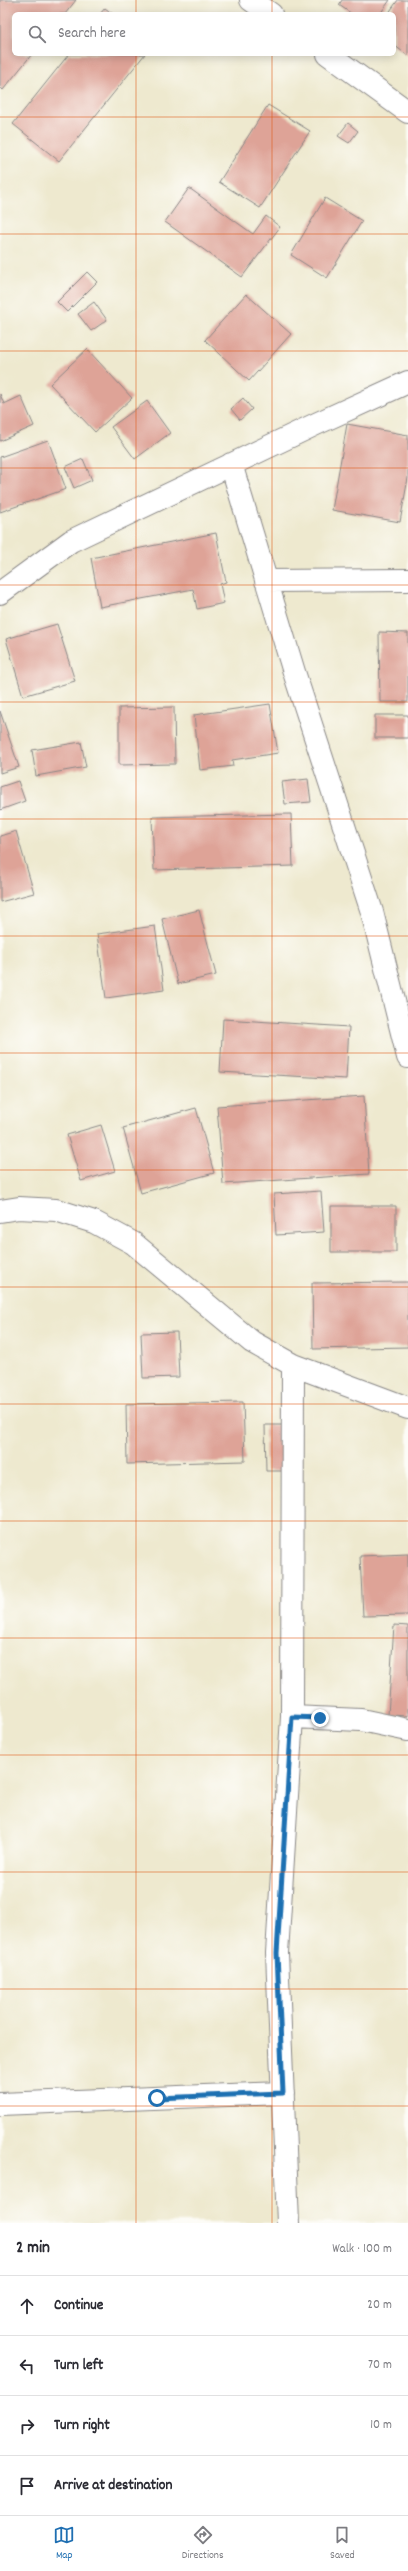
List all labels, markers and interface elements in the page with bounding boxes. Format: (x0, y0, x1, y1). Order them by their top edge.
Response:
search box (12, 12, 396, 56)
icon: search (26, 23, 48, 45)
text: Search here (58, 23, 126, 45)
route end (311, 1709, 329, 1727)
route start (148, 2089, 166, 2107)
text: 2 min (16, 2237, 50, 2261)
text: Walk · 100 m (332, 2240, 392, 2259)
icon: ahead (16, 2295, 38, 2317)
text: Continue (54, 2295, 103, 2317)
text: 20 m (367, 2296, 392, 2315)
icon: left (16, 2355, 38, 2377)
text: Turn left (54, 2355, 103, 2377)
text: 70 m (368, 2356, 392, 2375)
icon: right (16, 2415, 38, 2437)
text: Turn right (54, 2415, 110, 2437)
text: 10 m (370, 2416, 392, 2435)
icon: arrive (16, 2475, 38, 2497)
text: Arrive at destination (54, 2475, 172, 2497)
tab: Map (53, 2524, 75, 2564)
tab: Directions (182, 2524, 224, 2564)
tab: Saved (330, 2524, 355, 2564)

